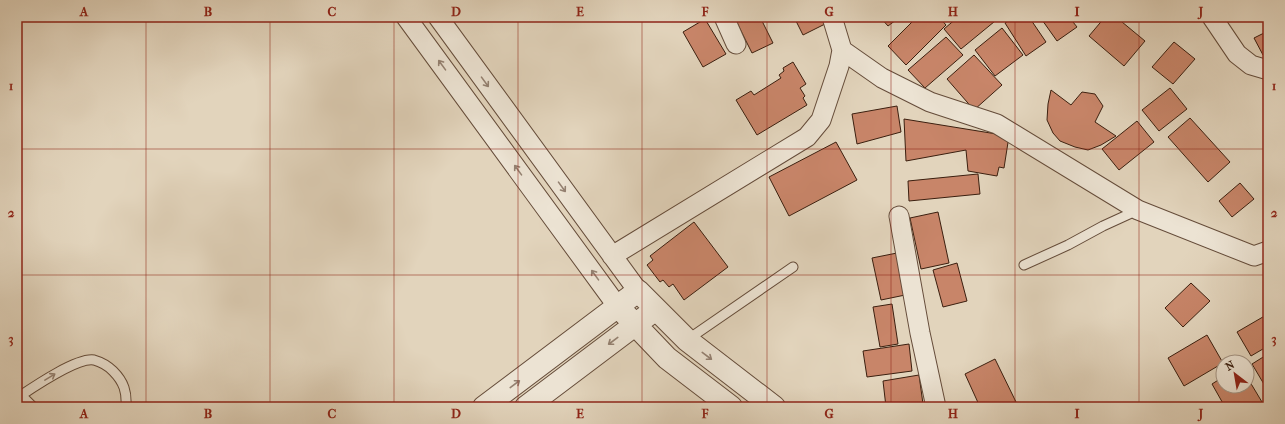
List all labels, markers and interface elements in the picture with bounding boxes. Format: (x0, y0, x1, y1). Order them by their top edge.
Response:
text: A (79, 4, 89, 19)
text: B (204, 4, 213, 19)
text: C (328, 4, 337, 19)
text: D (451, 4, 461, 19)
text: E (576, 4, 584, 19)
text: F (701, 4, 709, 19)
text: G (824, 4, 834, 19)
text: H (948, 4, 959, 19)
text: I (1074, 4, 1080, 19)
text: J (1197, 4, 1204, 20)
one-way arrow (437, 60, 446, 71)
one-way arrow (481, 77, 490, 88)
text: 1 (9, 78, 14, 93)
text: 1 (1272, 78, 1277, 93)
one-way arrow (514, 165, 522, 176)
one-way arrow (558, 182, 566, 193)
text: 2 (8, 205, 15, 220)
text: 2 (1271, 205, 1278, 220)
one-way arrow (591, 270, 599, 281)
text: 3 (8, 331, 14, 347)
text: 3 (1271, 331, 1277, 347)
one-way arrow (608, 337, 619, 345)
one-way arrow (702, 352, 713, 360)
north arrow (1215, 354, 1255, 394)
text: N (1223, 358, 1238, 374)
one-way arrow (44, 373, 56, 381)
one-way arrow (509, 379, 520, 388)
text: A (79, 406, 89, 421)
text: B (204, 406, 213, 421)
text: C (328, 406, 337, 421)
text: D (451, 406, 461, 421)
text: E (576, 406, 584, 421)
text: F (701, 406, 709, 421)
text: G (824, 406, 834, 421)
text: H (948, 406, 959, 421)
text: I (1074, 406, 1080, 421)
text: J (1197, 406, 1204, 422)

